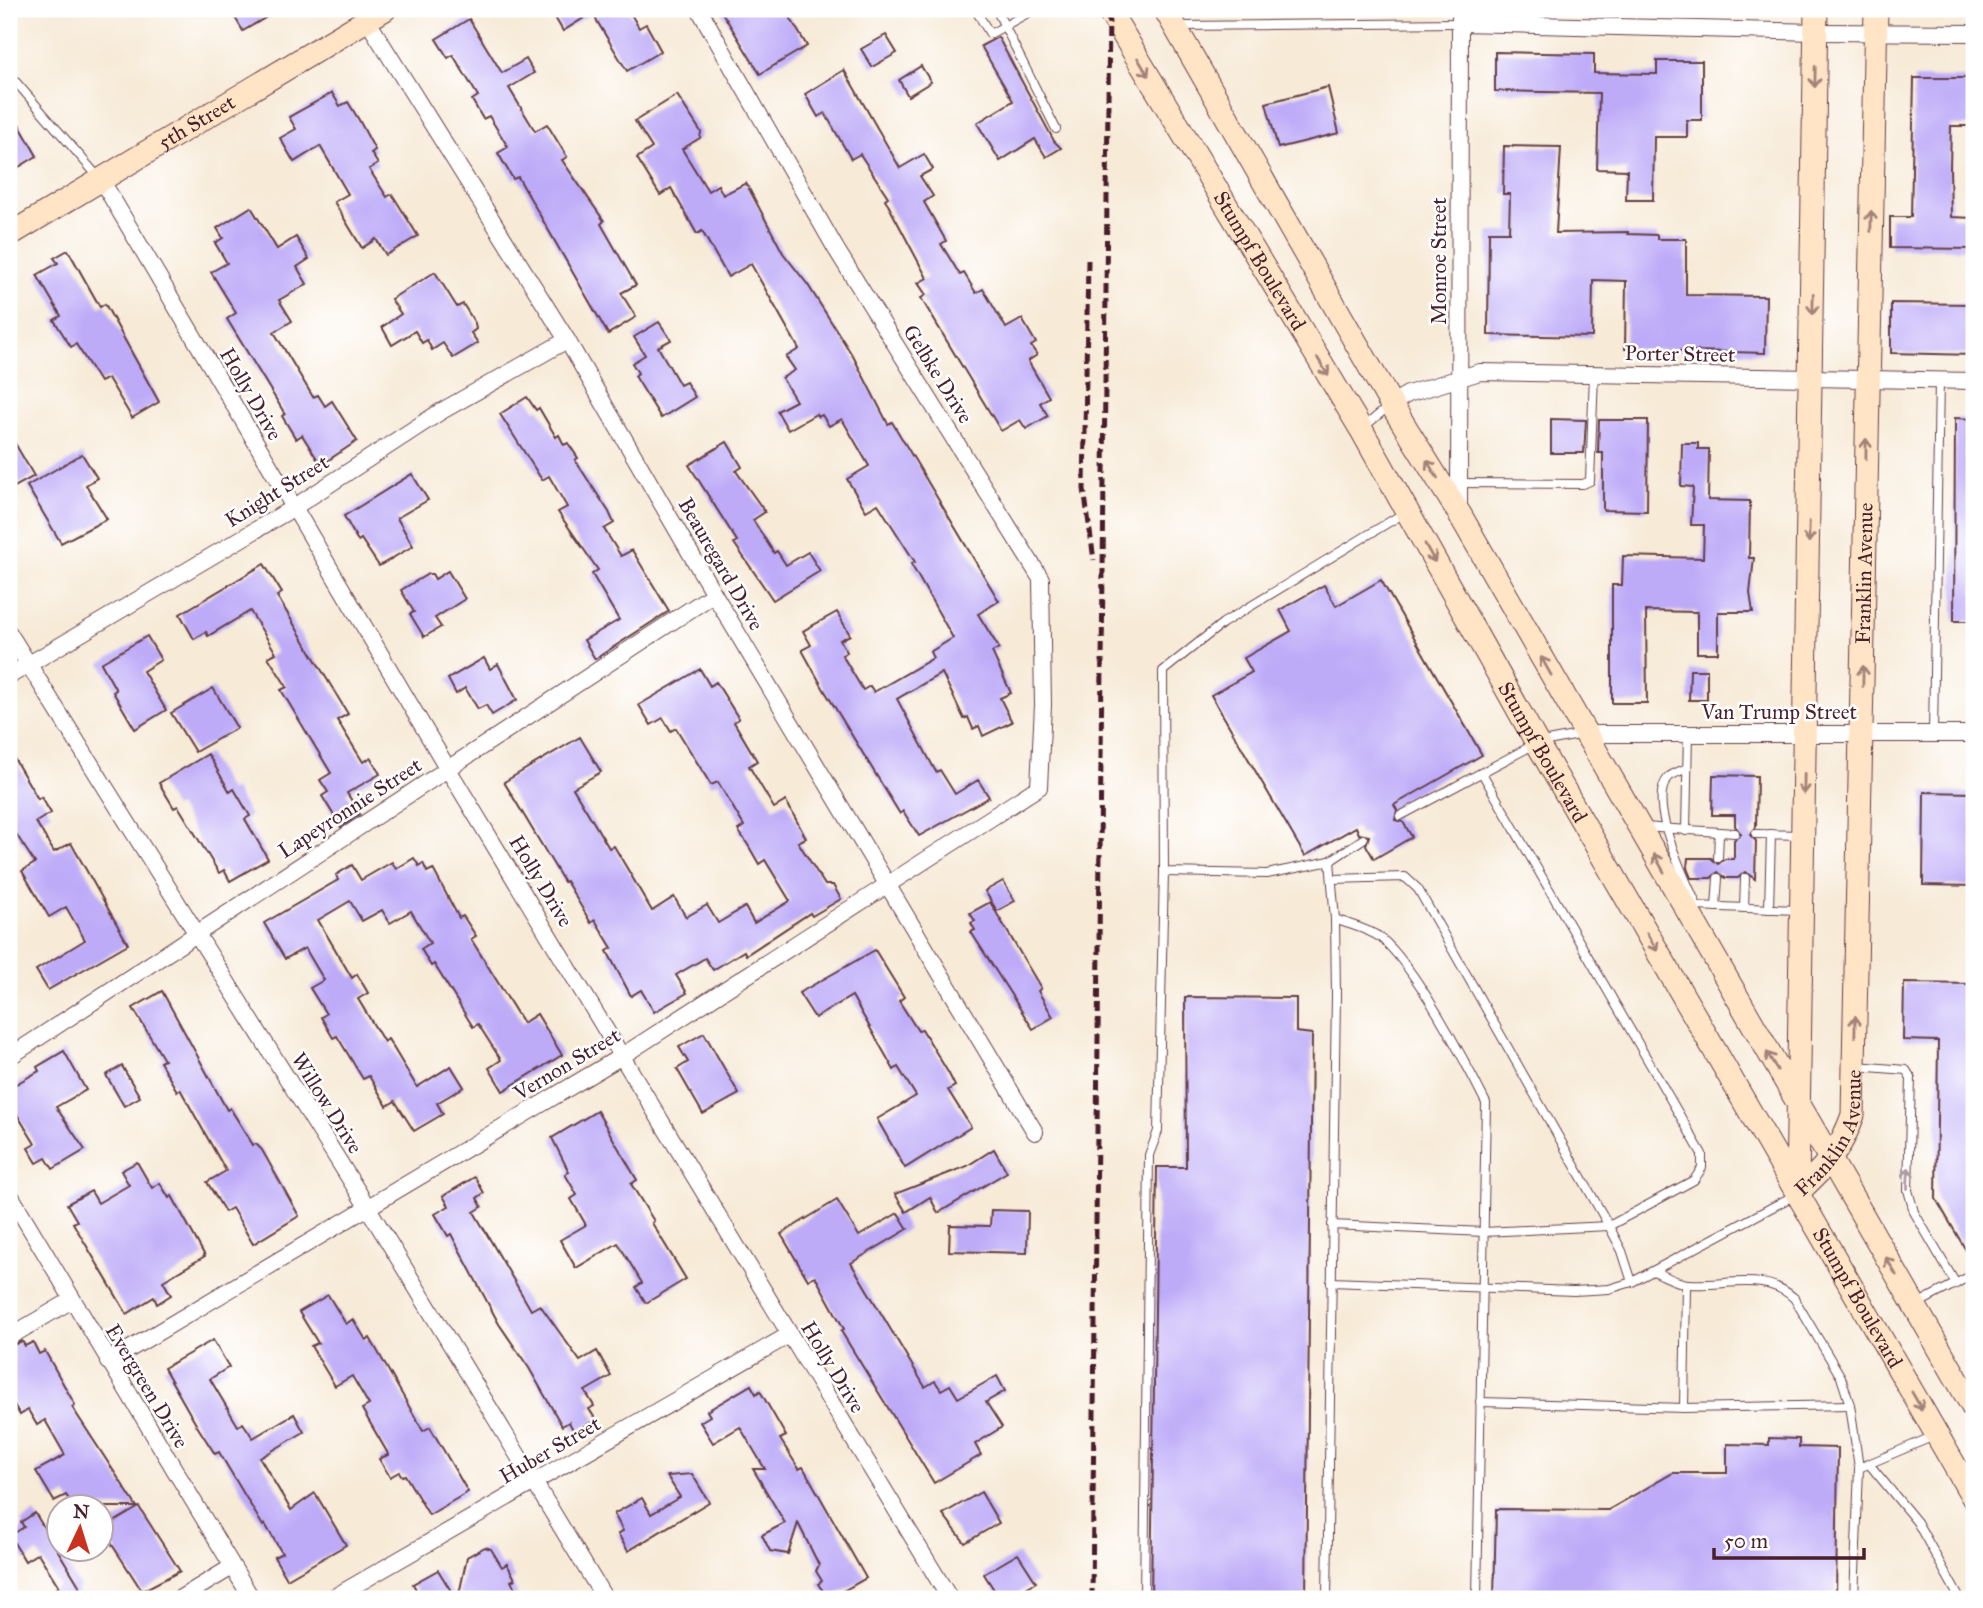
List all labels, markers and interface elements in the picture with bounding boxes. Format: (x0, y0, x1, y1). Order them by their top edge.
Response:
one-way arrow (1136, 57, 1150, 77)
one-way arrow (1809, 65, 1822, 88)
street label: 5th Street (153, 89, 241, 155)
street label: Stumpf Boulevard (1208, 187, 1312, 336)
street label: Monroe Street (1426, 197, 1452, 325)
one-way arrow (1865, 210, 1878, 233)
one-way arrow (1806, 293, 1820, 316)
street label: Gelbke Drive (897, 320, 979, 428)
street label: Porter Street (1624, 340, 1736, 368)
street label: Holly Drive (214, 343, 288, 445)
one-way arrow (1316, 357, 1330, 377)
one-way arrow (1860, 438, 1873, 461)
street label: Knight Street (220, 449, 334, 533)
one-way arrow (1424, 460, 1439, 479)
street label: Beauregard Drive (672, 493, 770, 635)
street label: Franklin Avenue (1850, 502, 1879, 644)
one-way arrow (1802, 520, 1816, 543)
one-way arrow (1424, 542, 1437, 563)
one-way arrow (1539, 656, 1553, 676)
one-way arrow (1857, 665, 1870, 688)
street label: Stumpf Boulevard (1492, 677, 1593, 827)
street label: Van Trump Street (1700, 699, 1857, 725)
street label: Lapeyronnie Street (273, 752, 427, 864)
one-way arrow (1797, 772, 1811, 795)
street label: Holly Drive (503, 830, 579, 932)
one-way arrow (1652, 853, 1665, 874)
one-way arrow (1646, 931, 1659, 952)
one-way arrow (1849, 1015, 1862, 1038)
street label: Vernon Street (508, 1022, 626, 1107)
street label: Willow Drive (286, 1048, 368, 1159)
one-way arrow (1764, 1051, 1778, 1071)
street label: Franklin Avenue (1789, 1069, 1867, 1202)
one-way arrow (1902, 1167, 1915, 1190)
street label: Stumpf Boulevard (1807, 1223, 1909, 1373)
one-way arrow (1884, 1256, 1898, 1276)
street label: Holly Drive (795, 1316, 871, 1418)
street label: Evergreen Drive (100, 1319, 194, 1453)
one-way arrow (1911, 1390, 1924, 1411)
street label: Huber Street (495, 1410, 606, 1489)
north arrow (46, 1492, 116, 1562)
text: N (72, 1500, 90, 1524)
scale bar (1714, 1517, 1864, 1561)
text: 50 m (1724, 1528, 1769, 1554)

